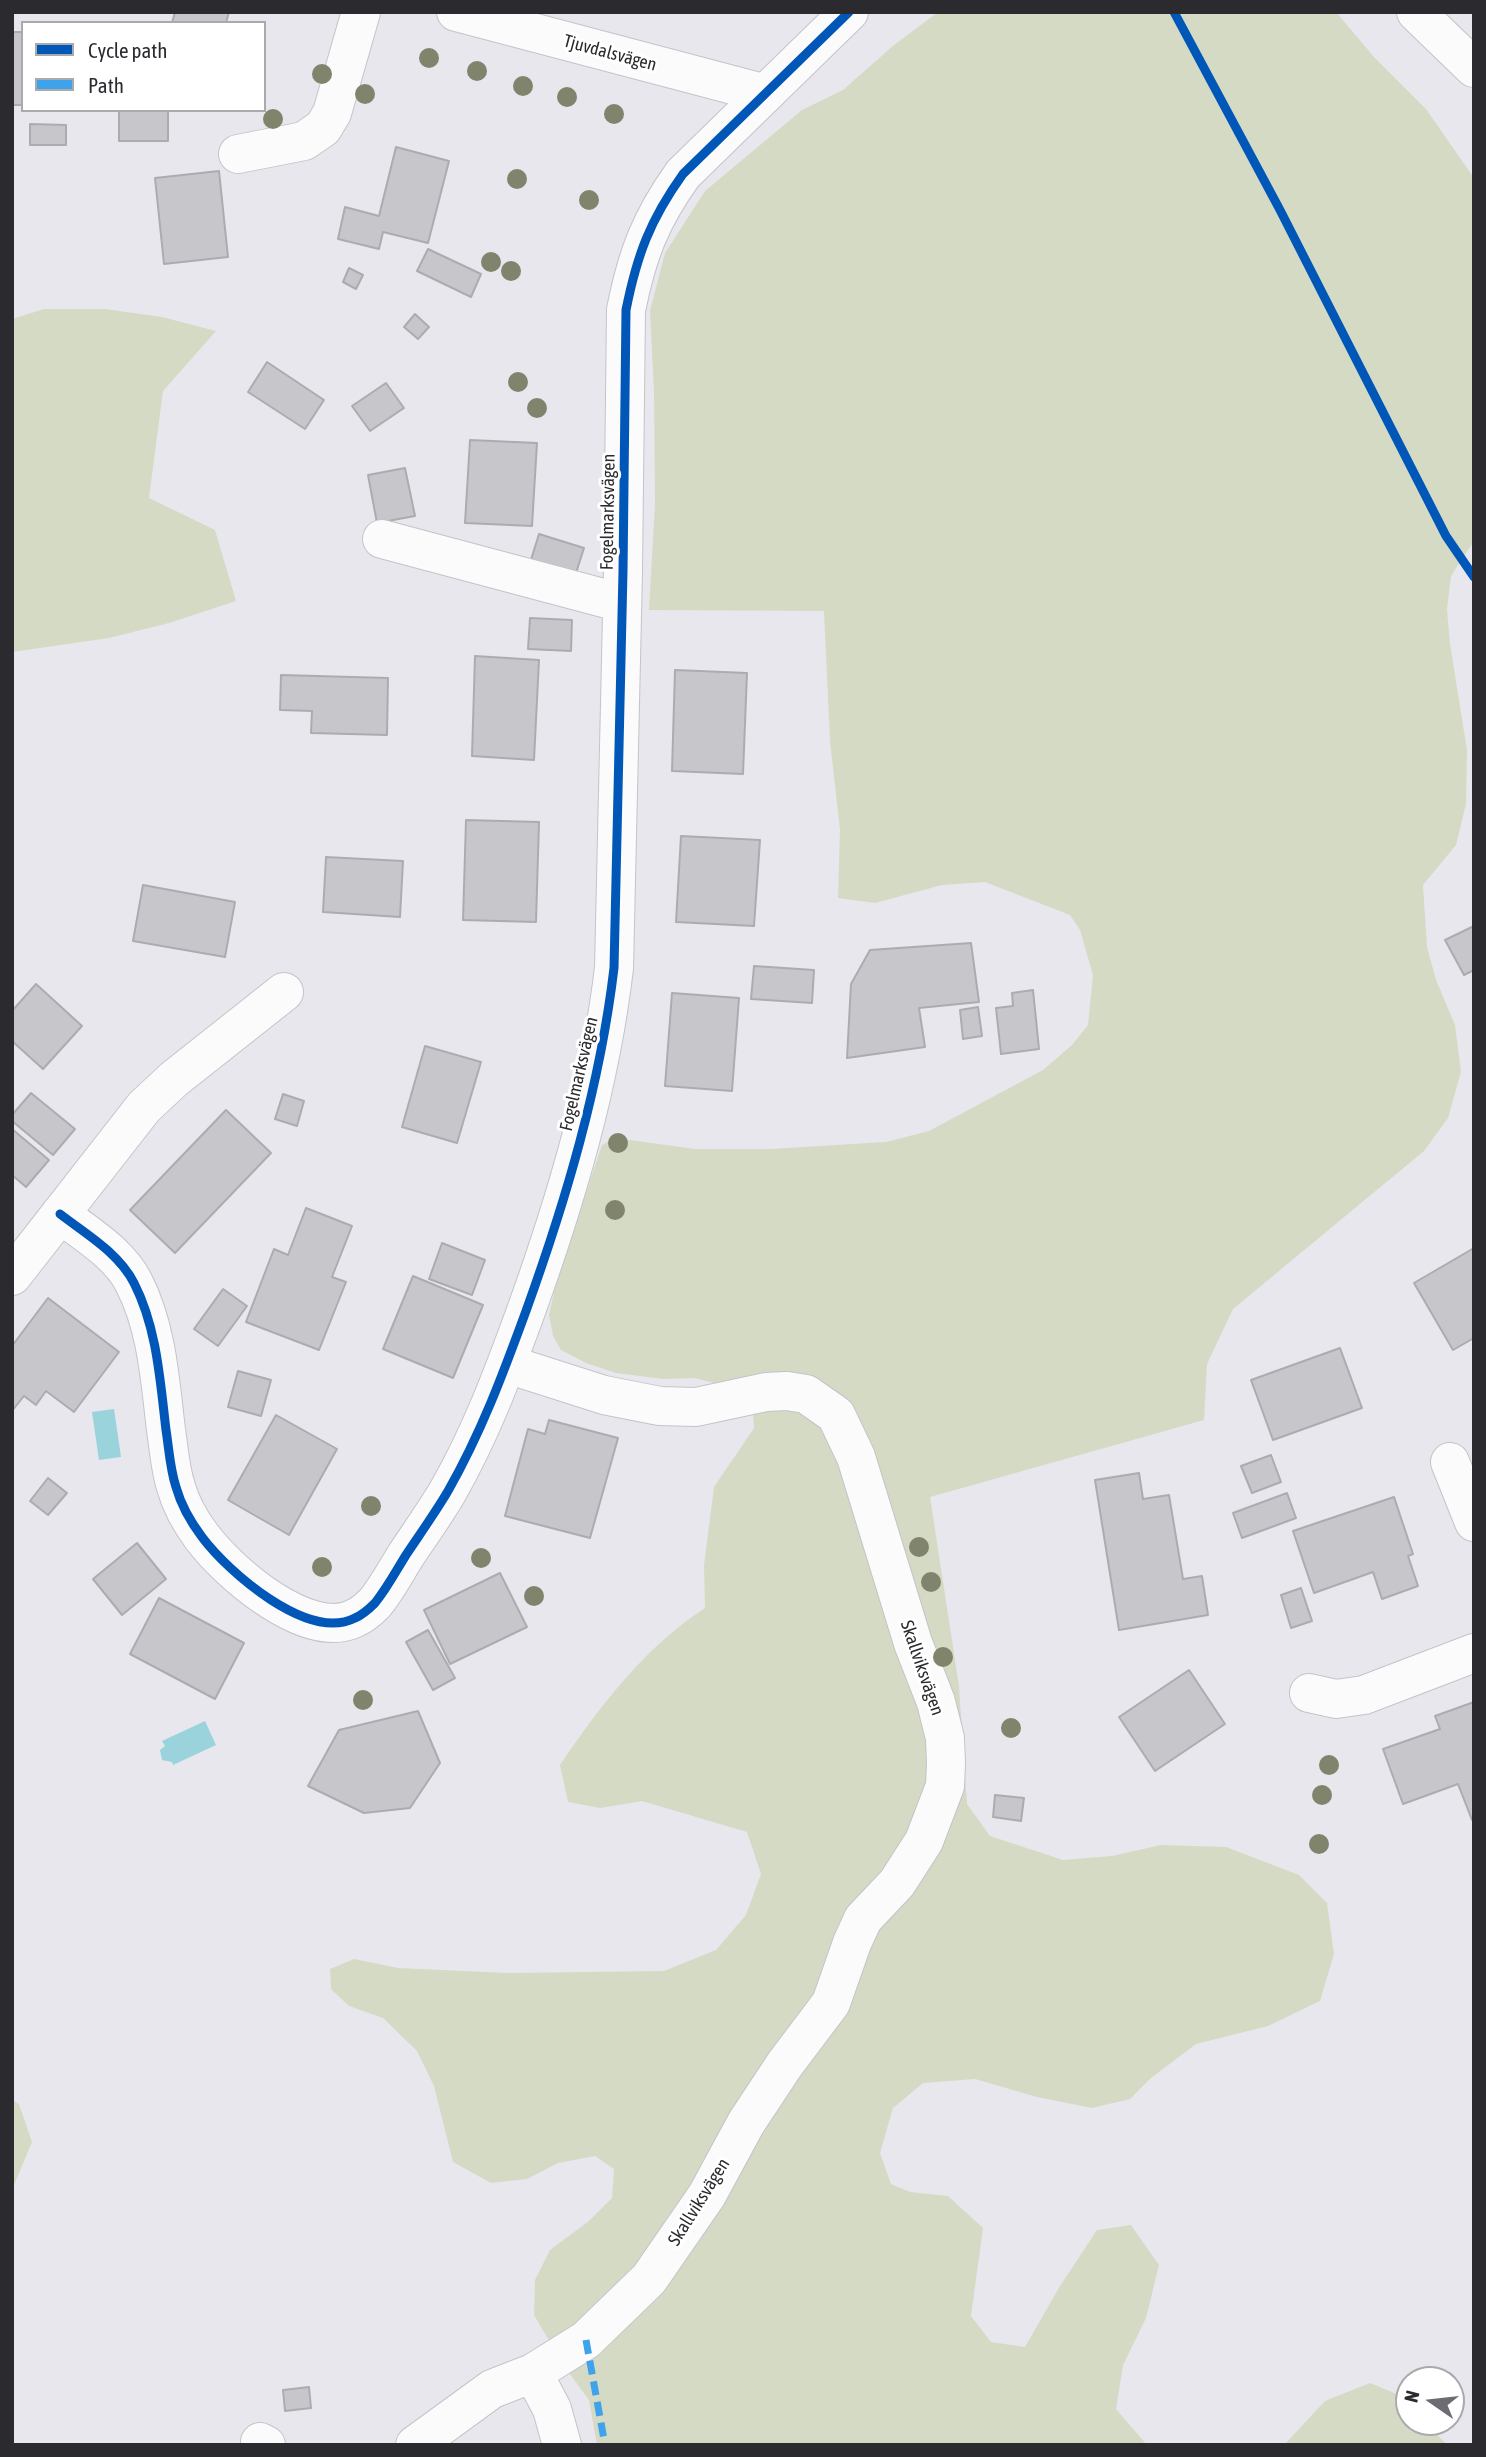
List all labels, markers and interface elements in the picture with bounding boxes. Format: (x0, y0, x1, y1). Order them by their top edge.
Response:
legend (21, 21, 266, 112)
street label: Tjuvdalsvägen (561, 30, 659, 76)
text: Cycle path (88, 38, 167, 62)
text: Path (88, 73, 124, 97)
street label: Fogelmarksvägen (596, 454, 620, 570)
street label: Fogelmarksvägen (555, 1015, 603, 1133)
street label: Skallviksvägen (896, 1618, 948, 1718)
street label: Skallviksvägen (664, 2154, 734, 2250)
north arrow (1395, 2366, 1465, 2436)
text: N (1400, 2388, 1424, 2405)

